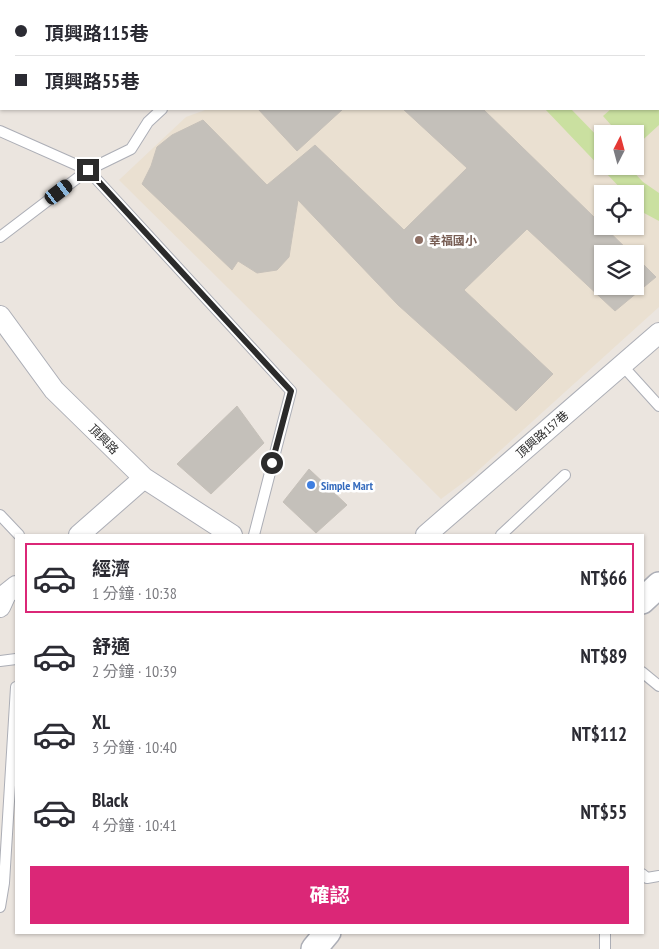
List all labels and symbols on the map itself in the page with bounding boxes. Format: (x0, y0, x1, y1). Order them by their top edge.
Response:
north arrow (594, 125, 644, 175)
route end (77, 159, 99, 181)
car (42, 177, 75, 207)
place label: 幸福國小 (429, 233, 477, 248)
marker: 幸福國小 (413, 234, 425, 246)
street label: 頂興路157巷 (513, 407, 571, 461)
street label: 頂興路 (86, 421, 122, 457)
route start (261, 452, 283, 474)
place label: Simple Mart (321, 478, 374, 493)
marker: Simple Mart (305, 479, 317, 491)

